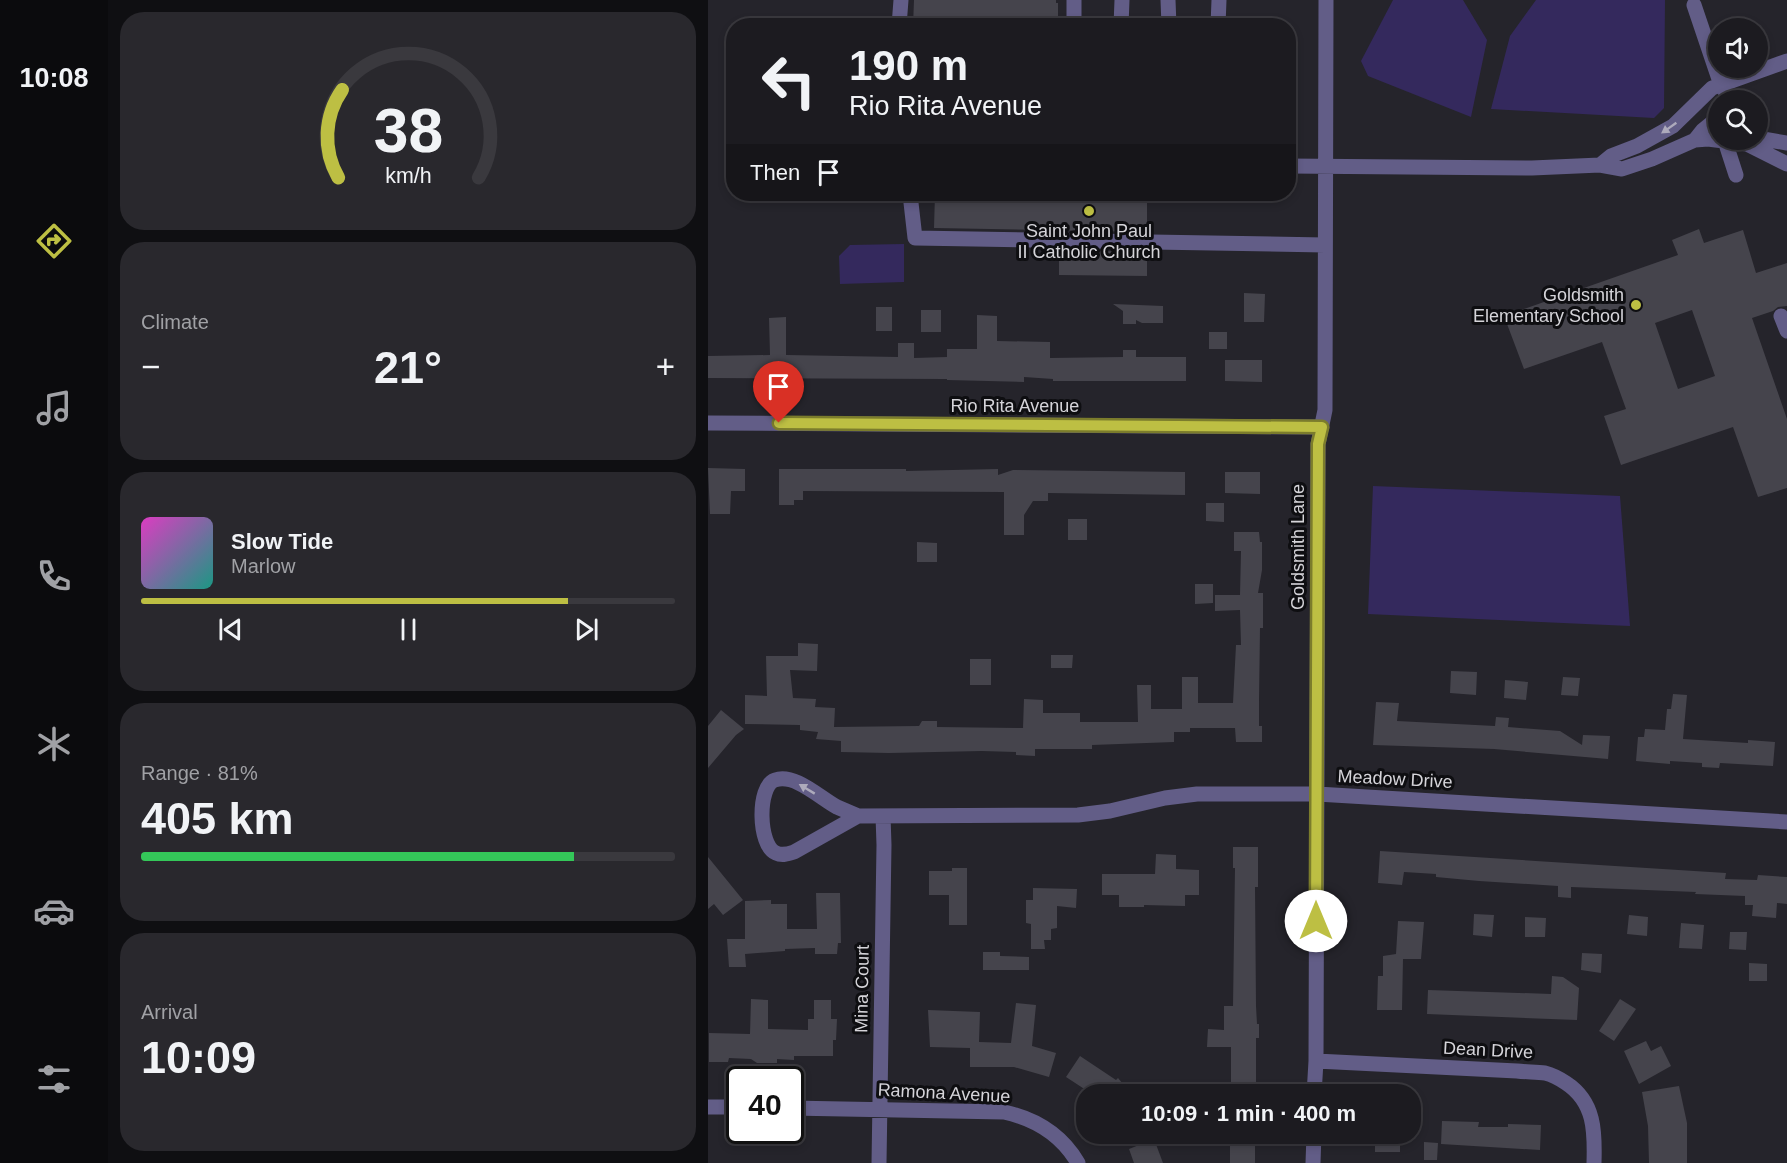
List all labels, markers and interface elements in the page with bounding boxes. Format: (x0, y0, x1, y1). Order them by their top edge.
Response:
map controls (1708, 18, 1768, 150)
button: sound (1708, 18, 1768, 78)
icon: left (750, 42, 828, 120)
text: 190 m (849, 42, 968, 89)
text: 10:08 (19, 63, 89, 93)
button: search (1708, 90, 1768, 150)
text: Rio Rita Avenue (849, 91, 1042, 121)
text: 38 (373, 96, 443, 165)
one-way arrow (1662, 122, 1678, 134)
icon: arrive (812, 156, 845, 189)
text: Then (750, 160, 800, 185)
text: km/h (385, 164, 431, 188)
marker: Saint John Paul II Catholic Church (1082, 204, 1096, 218)
icon: directions (33, 220, 75, 262)
place label: Saint John Paul II Catholic Church (1017, 221, 1161, 262)
place label: Goldsmith Elementary School (1473, 285, 1624, 326)
marker: Goldsmith Elementary School (1629, 298, 1643, 312)
text: Climate (141, 311, 209, 333)
text: 21° (374, 342, 442, 393)
text: − (141, 348, 160, 385)
text: + (656, 348, 675, 385)
pin (753, 361, 804, 423)
icon: arrive (762, 370, 795, 403)
icon: music (33, 387, 75, 429)
street label: Rio Rita Avenue (951, 396, 1079, 416)
street label: Goldsmith Lane (1288, 484, 1308, 610)
text: Slow Tide (231, 529, 333, 554)
icon: phone (33, 555, 75, 597)
text: Marlow (231, 555, 295, 577)
icon: previous (214, 613, 247, 646)
icon: pause (392, 613, 425, 646)
icon: next (570, 613, 603, 646)
icon: climate (33, 723, 75, 765)
text: Range · 81% (141, 762, 258, 784)
street label: Meadow Drive (1337, 766, 1453, 792)
one-way arrow (798, 784, 815, 794)
text: 405 km (141, 793, 294, 844)
position arrow (1284, 889, 1348, 953)
icon: car (33, 890, 75, 932)
street label: Mina Court (851, 945, 873, 1033)
text: Arrival (141, 1001, 198, 1023)
text: 10:09 (141, 1032, 256, 1083)
street label: Dean Drive (1443, 1038, 1533, 1062)
icon: filters (33, 1058, 75, 1100)
speed limit sign: 40 (726, 1066, 804, 1144)
street label: Ramona Avenue (877, 1080, 1011, 1106)
text: 10:09 · 1 min · 400 m (1141, 1101, 1356, 1126)

